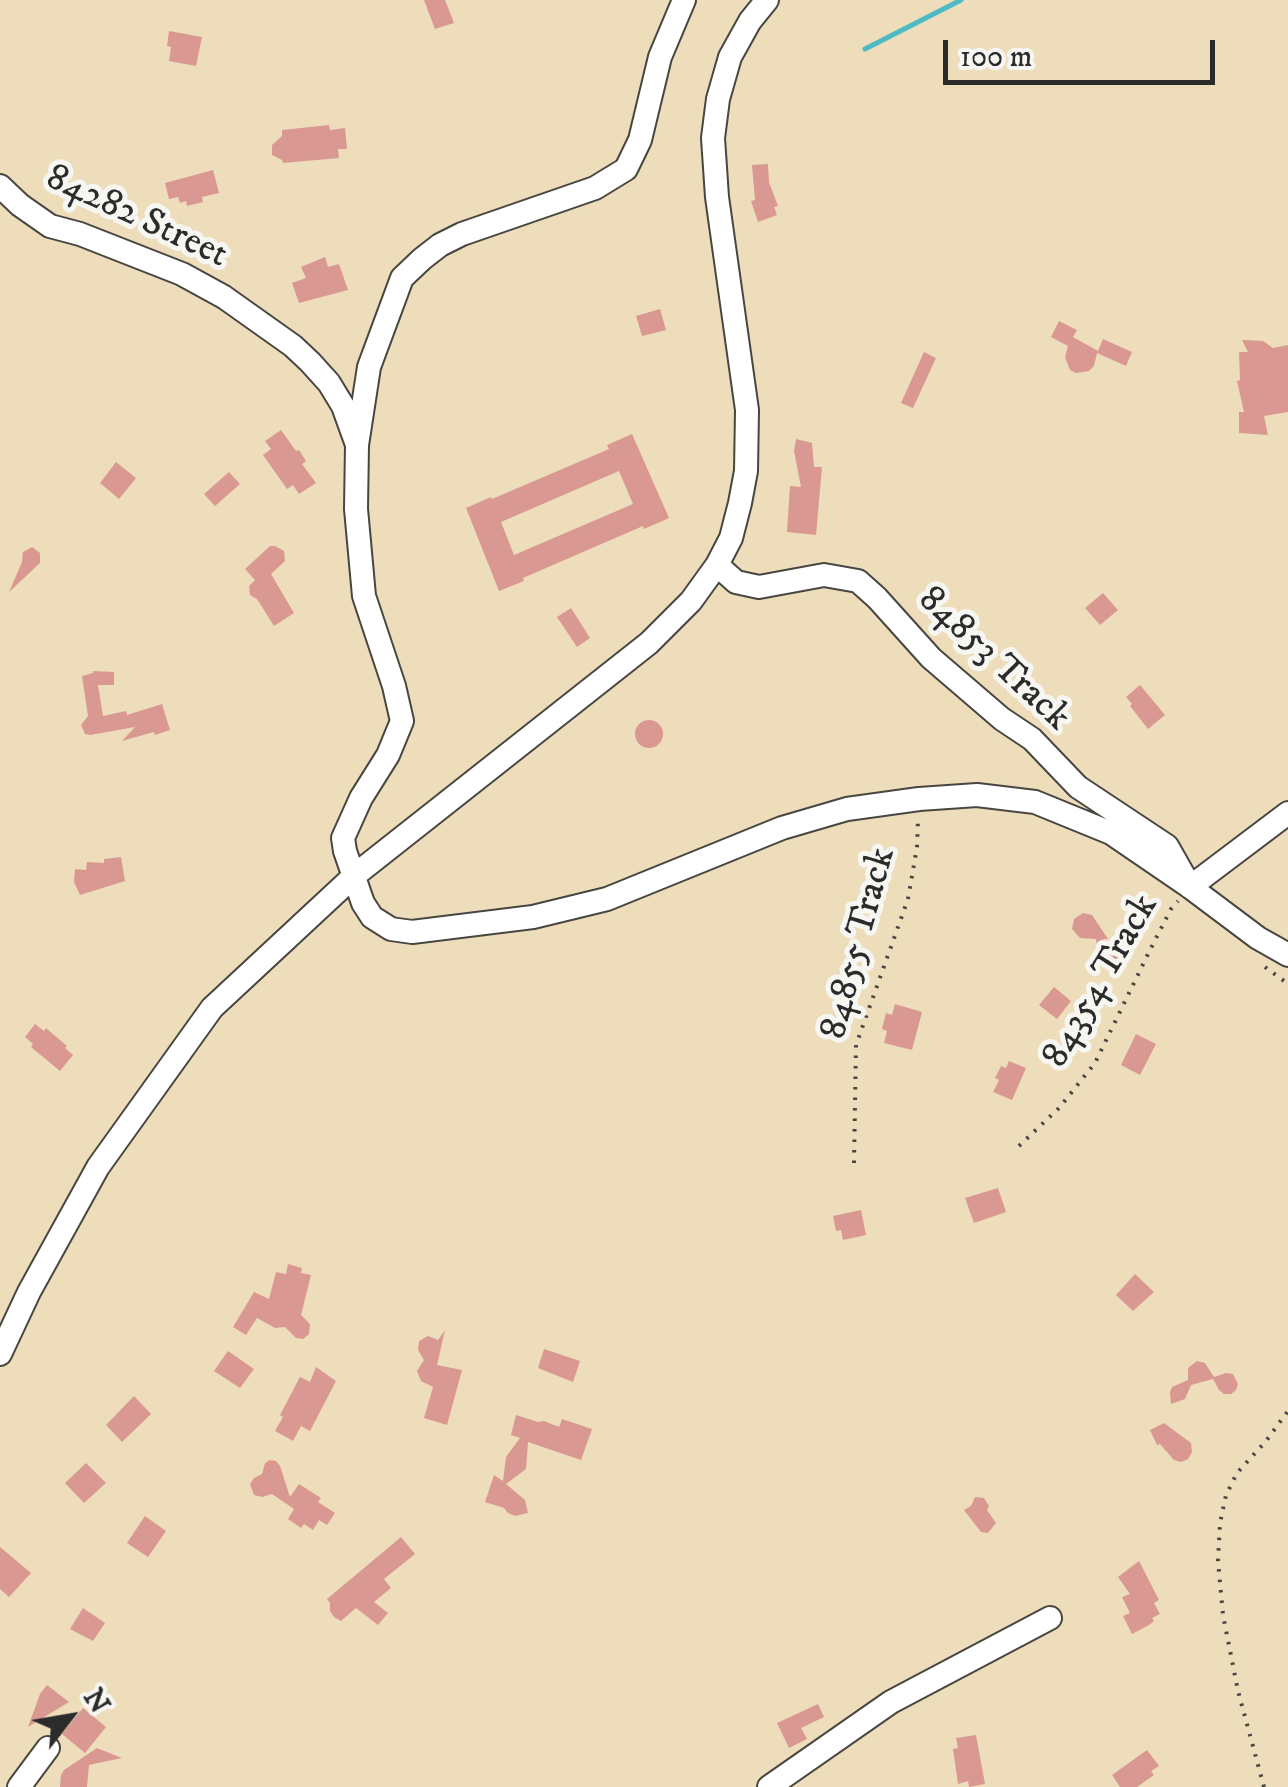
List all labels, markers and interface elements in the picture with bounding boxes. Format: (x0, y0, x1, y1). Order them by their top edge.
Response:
scale bar (948, 20, 1220, 82)
text: 100 m (960, 39, 1032, 76)
street label: 84282 Street (38, 156, 234, 280)
street label: 84853 Track (907, 578, 1079, 742)
street label: 84855 Track (813, 843, 907, 1045)
street label: 84354 Track (1034, 887, 1170, 1077)
north arrow (20, 1667, 120, 1767)
text: N (75, 1682, 117, 1720)

